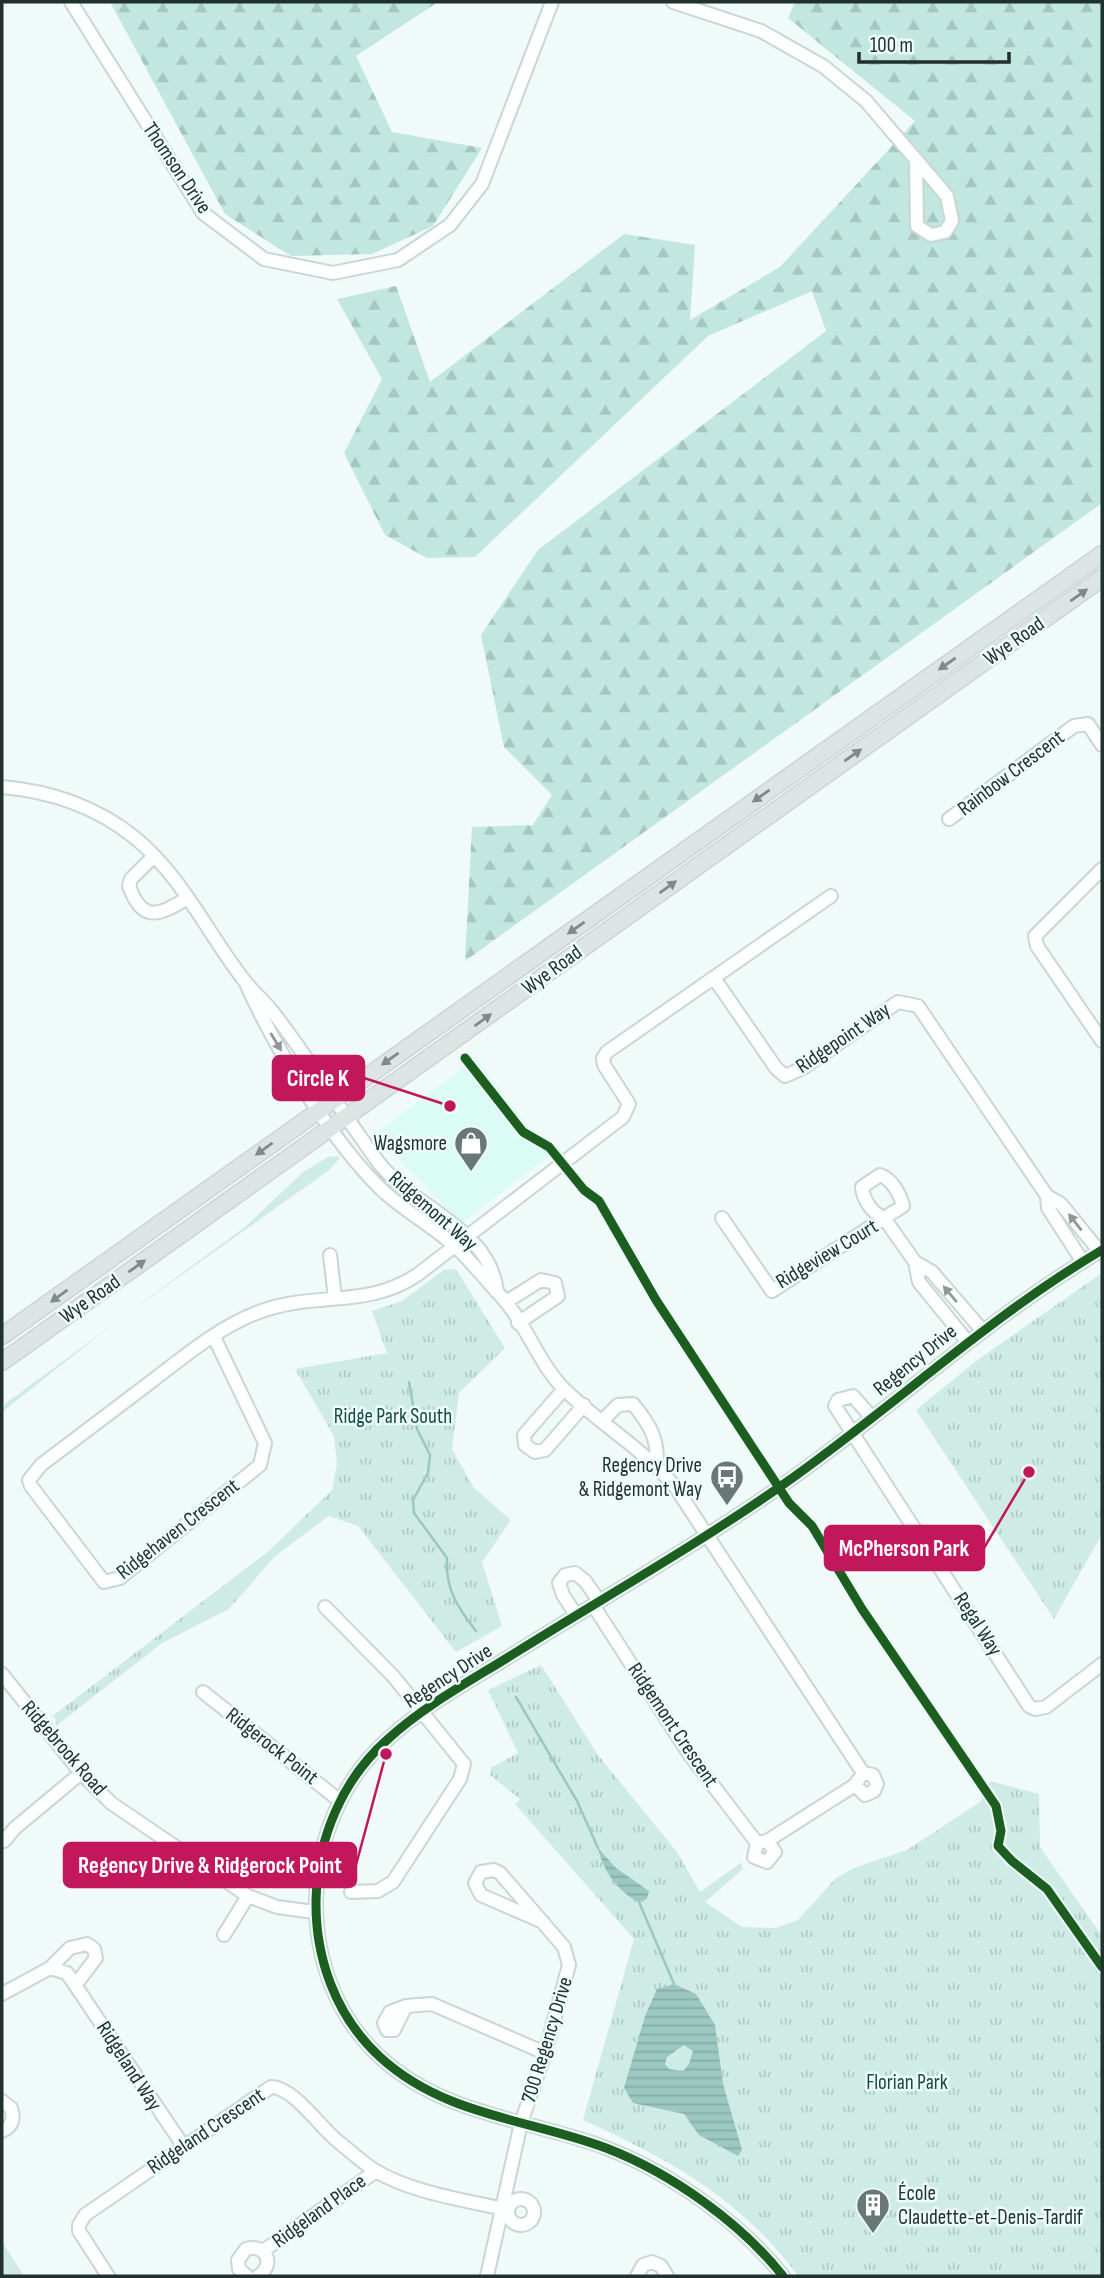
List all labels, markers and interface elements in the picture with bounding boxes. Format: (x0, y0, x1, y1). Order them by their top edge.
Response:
scale bar (859, 21, 1010, 65)
text: 100 m (870, 33, 913, 58)
street label: Thomson Drive (137, 118, 217, 218)
one-way arrow (1070, 588, 1088, 602)
street label: Wye Road (979, 611, 1049, 671)
one-way arrow (938, 657, 956, 671)
street label: Rainbow Crescent (953, 725, 1069, 821)
one-way arrow (844, 748, 862, 762)
one-way arrow (752, 789, 770, 803)
one-way arrow (659, 880, 677, 894)
one-way arrow (567, 921, 585, 935)
street label: Wye Road (517, 940, 587, 1000)
street label: Ridgepoint Way (791, 997, 895, 1079)
one-way arrow (474, 1013, 492, 1027)
one-way arrow (269, 1032, 282, 1051)
one-way arrow (381, 1052, 399, 1066)
callout: Circle K (273, 1056, 364, 1100)
text: Circle K (287, 1065, 350, 1093)
shop icon: Wagsmore (452, 1124, 490, 1173)
place label: Wagsmore (374, 1131, 447, 1156)
one-way arrow (255, 1142, 273, 1156)
street label: Ridgemont Way (384, 1166, 482, 1256)
one-way arrow (1068, 1213, 1083, 1231)
street label: Ridgeview Court (771, 1214, 883, 1294)
one-way arrow (128, 1259, 146, 1273)
street label: Wye Road (55, 1269, 125, 1329)
one-way arrow (943, 1285, 958, 1303)
one-way arrow (50, 1288, 68, 1302)
street label: Regency Drive (868, 1319, 962, 1401)
park label: Ridge Park South (334, 1404, 452, 1429)
place label: Regency Drive & Ridgemont Way (579, 1453, 702, 1502)
bus stop icon: Regency Drive & Ridgemont Way (708, 1458, 746, 1507)
street label: Ridgehaven Crescent (112, 1473, 244, 1585)
callout: McPherson Park (825, 1526, 984, 1570)
text: McPherson Park (839, 1535, 970, 1563)
street label: Regal Way (948, 1588, 1008, 1660)
street label: Regency Drive (399, 1638, 497, 1714)
street label: Ridgemont Crescent (622, 1658, 724, 1792)
street label: Ridgebrook Road (16, 1696, 112, 1800)
street label: Ridgerock Point (221, 1702, 323, 1790)
callout: Regency Drive & Ridgerock Point (64, 1843, 356, 1887)
text: Regency Drive & Ridgerock Point (78, 1852, 342, 1880)
street label: 700 Regency Drive (516, 1974, 578, 2106)
street label: Ridgeland Way (91, 2017, 167, 2115)
park label: Florian Park (866, 2070, 948, 2095)
street label: Ridgeland Crescent (143, 2083, 269, 2179)
street label: Ridgeland Place (267, 2169, 371, 2253)
place label: École Claudette-et-Denis-Tardif (898, 2181, 1084, 2230)
building icon: École Claudette-et-Denis-Tardif (854, 2186, 892, 2235)

